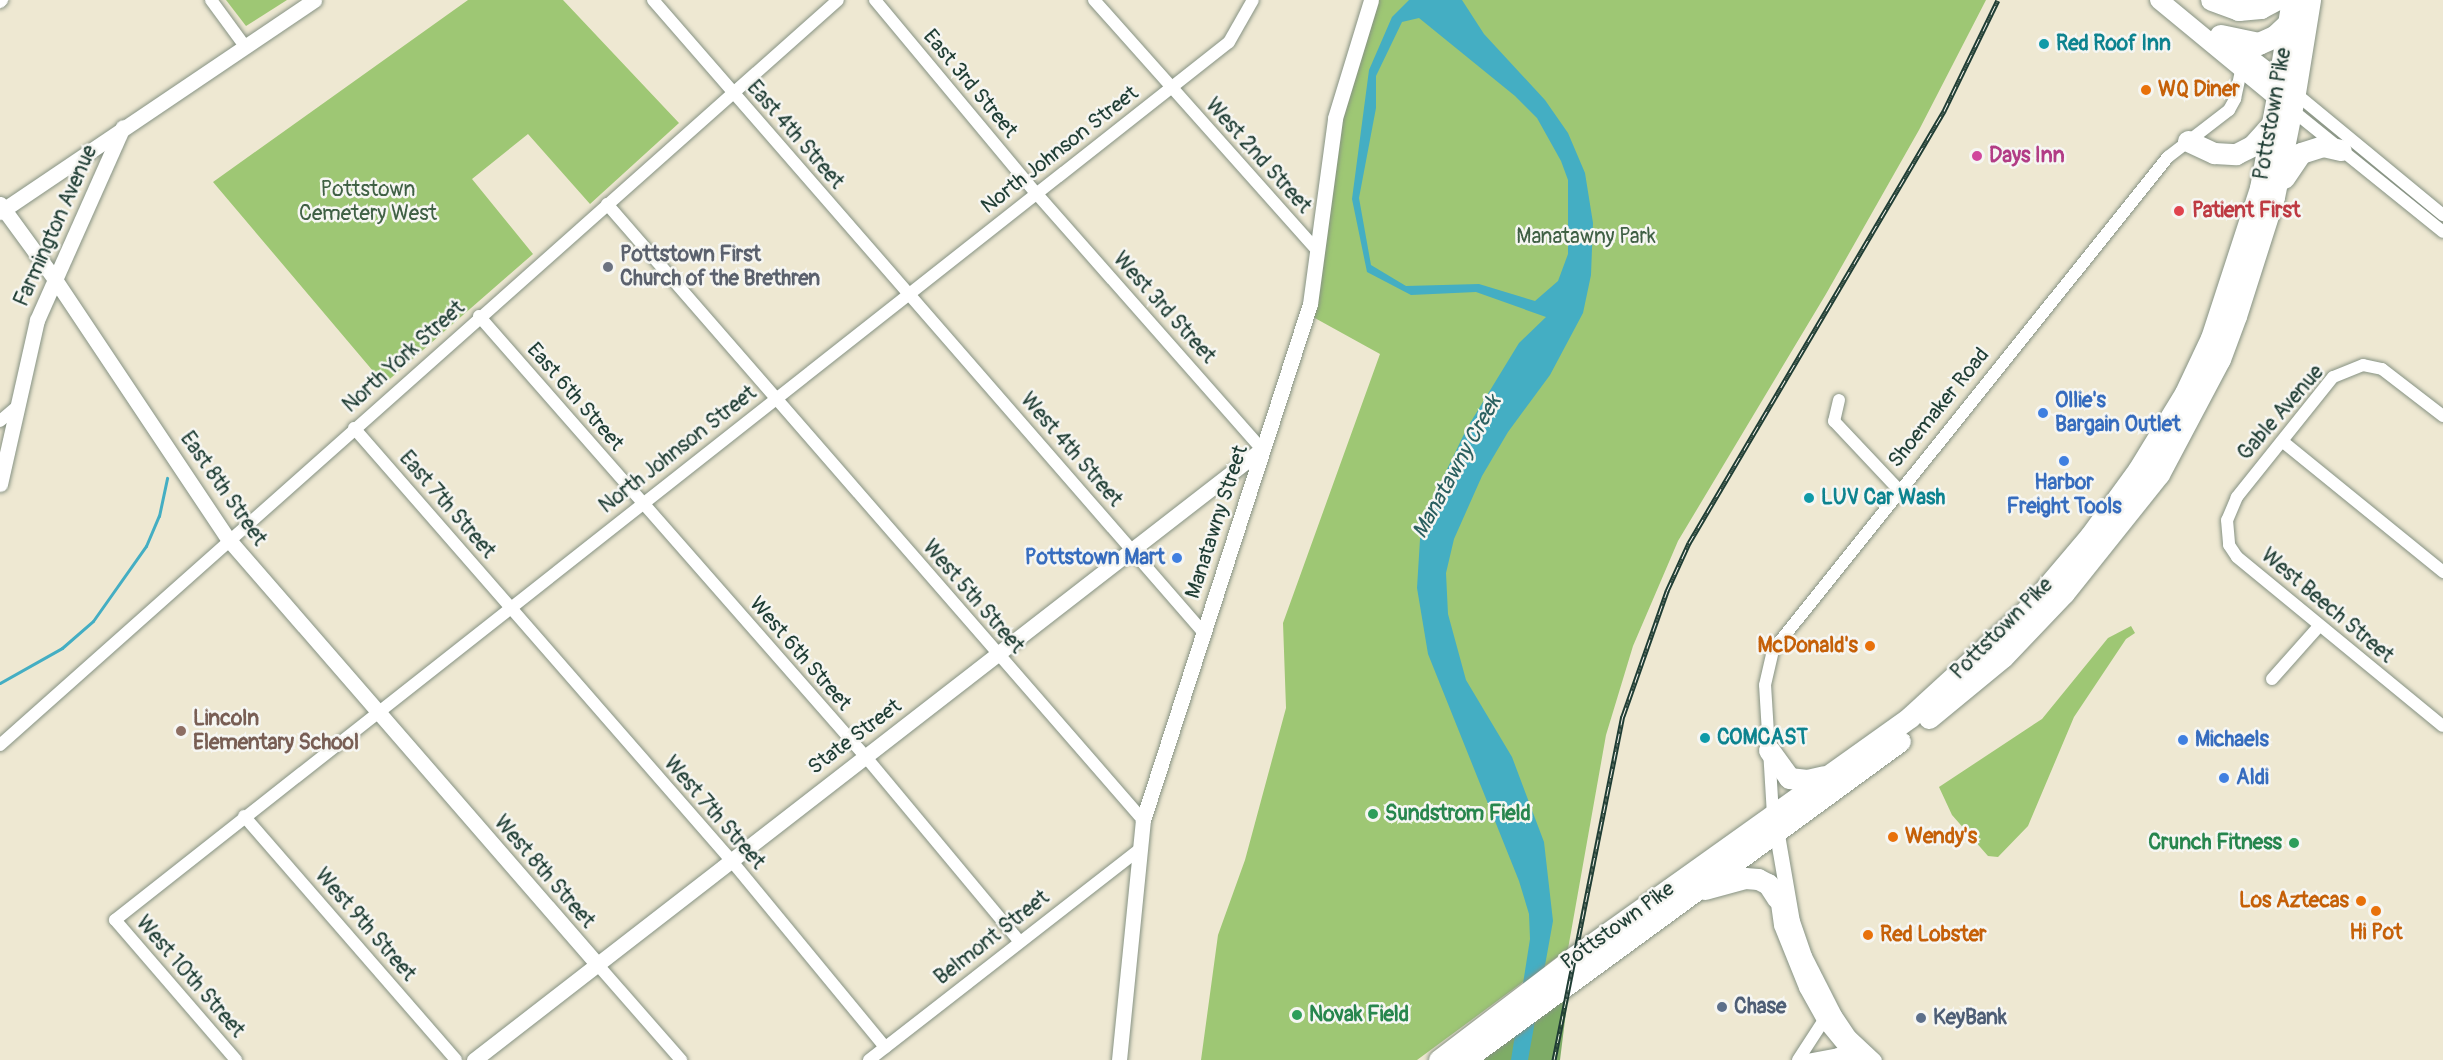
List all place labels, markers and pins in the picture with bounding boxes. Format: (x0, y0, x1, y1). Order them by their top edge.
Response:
place label: Red Roof Inn (2056, 31, 2171, 57)
marker: Red Roof Inn (2037, 37, 2051, 51)
place label: WQ Diner (2158, 77, 2240, 103)
marker: WQ Diner (2139, 83, 2153, 97)
place label: Days Inn (1989, 143, 2065, 169)
marker: Days Inn (1970, 149, 1984, 163)
place label: Patient First (2192, 198, 2300, 224)
marker: Patient First (2170, 202, 2188, 220)
place label: Pottstown First Church of the Brethren (620, 242, 820, 292)
marker: Pottstown First Church of the Brethren (601, 260, 615, 274)
place label: Ollie's Bargain Outlet (2055, 388, 2181, 438)
marker: Ollie's Bargain Outlet (2036, 406, 2050, 420)
marker: Harbor Freight Tools (2057, 454, 2071, 468)
place label: Harbor Freight Tools (2006, 470, 2122, 520)
place label: LUV Car Wash (1821, 485, 1945, 511)
marker: LUV Car Wash (1802, 491, 1816, 505)
place label: Pottstown Mart (1025, 545, 1165, 571)
marker: Pottstown Mart (1170, 551, 1184, 565)
place label: McDonald's (1757, 633, 1858, 659)
marker: McDonald's (1863, 639, 1877, 653)
place label: Lincoln Elementary School (193, 706, 359, 756)
marker: Lincoln Elementary School (174, 724, 188, 738)
place label: COMCAST (1717, 725, 1808, 751)
place label: Michaels (2195, 727, 2269, 753)
marker: COMCAST (1698, 731, 1712, 745)
marker: Michaels (2176, 733, 2190, 747)
place label: Aldi (2236, 765, 2269, 791)
marker: Aldi (2217, 771, 2231, 785)
place label: Sundstrom Field (1385, 801, 1531, 827)
marker: Sundstrom Field (1366, 807, 1380, 821)
place label: Wendy's (1905, 824, 1977, 850)
marker: Wendy's (1886, 830, 1900, 844)
place label: Crunch Fitness (2148, 830, 2282, 856)
marker: Crunch Fitness (2287, 836, 2301, 850)
place label: Los Aztecas (2239, 888, 2349, 914)
marker: Los Aztecas (2354, 894, 2368, 908)
marker: Hi Pot (2369, 904, 2383, 918)
place label: Hi Pot (2350, 920, 2402, 946)
place label: Red Lobster (1880, 922, 1986, 948)
marker: Red Lobster (1861, 928, 1875, 942)
place label: Chase (1734, 994, 1786, 1020)
marker: Chase (1715, 1000, 1729, 1014)
place label: Novak Field (1309, 1002, 1409, 1028)
place label: KeyBank (1933, 1005, 2007, 1031)
marker: Novak Field (1290, 1008, 1304, 1022)
marker: KeyBank (1914, 1011, 1928, 1025)

